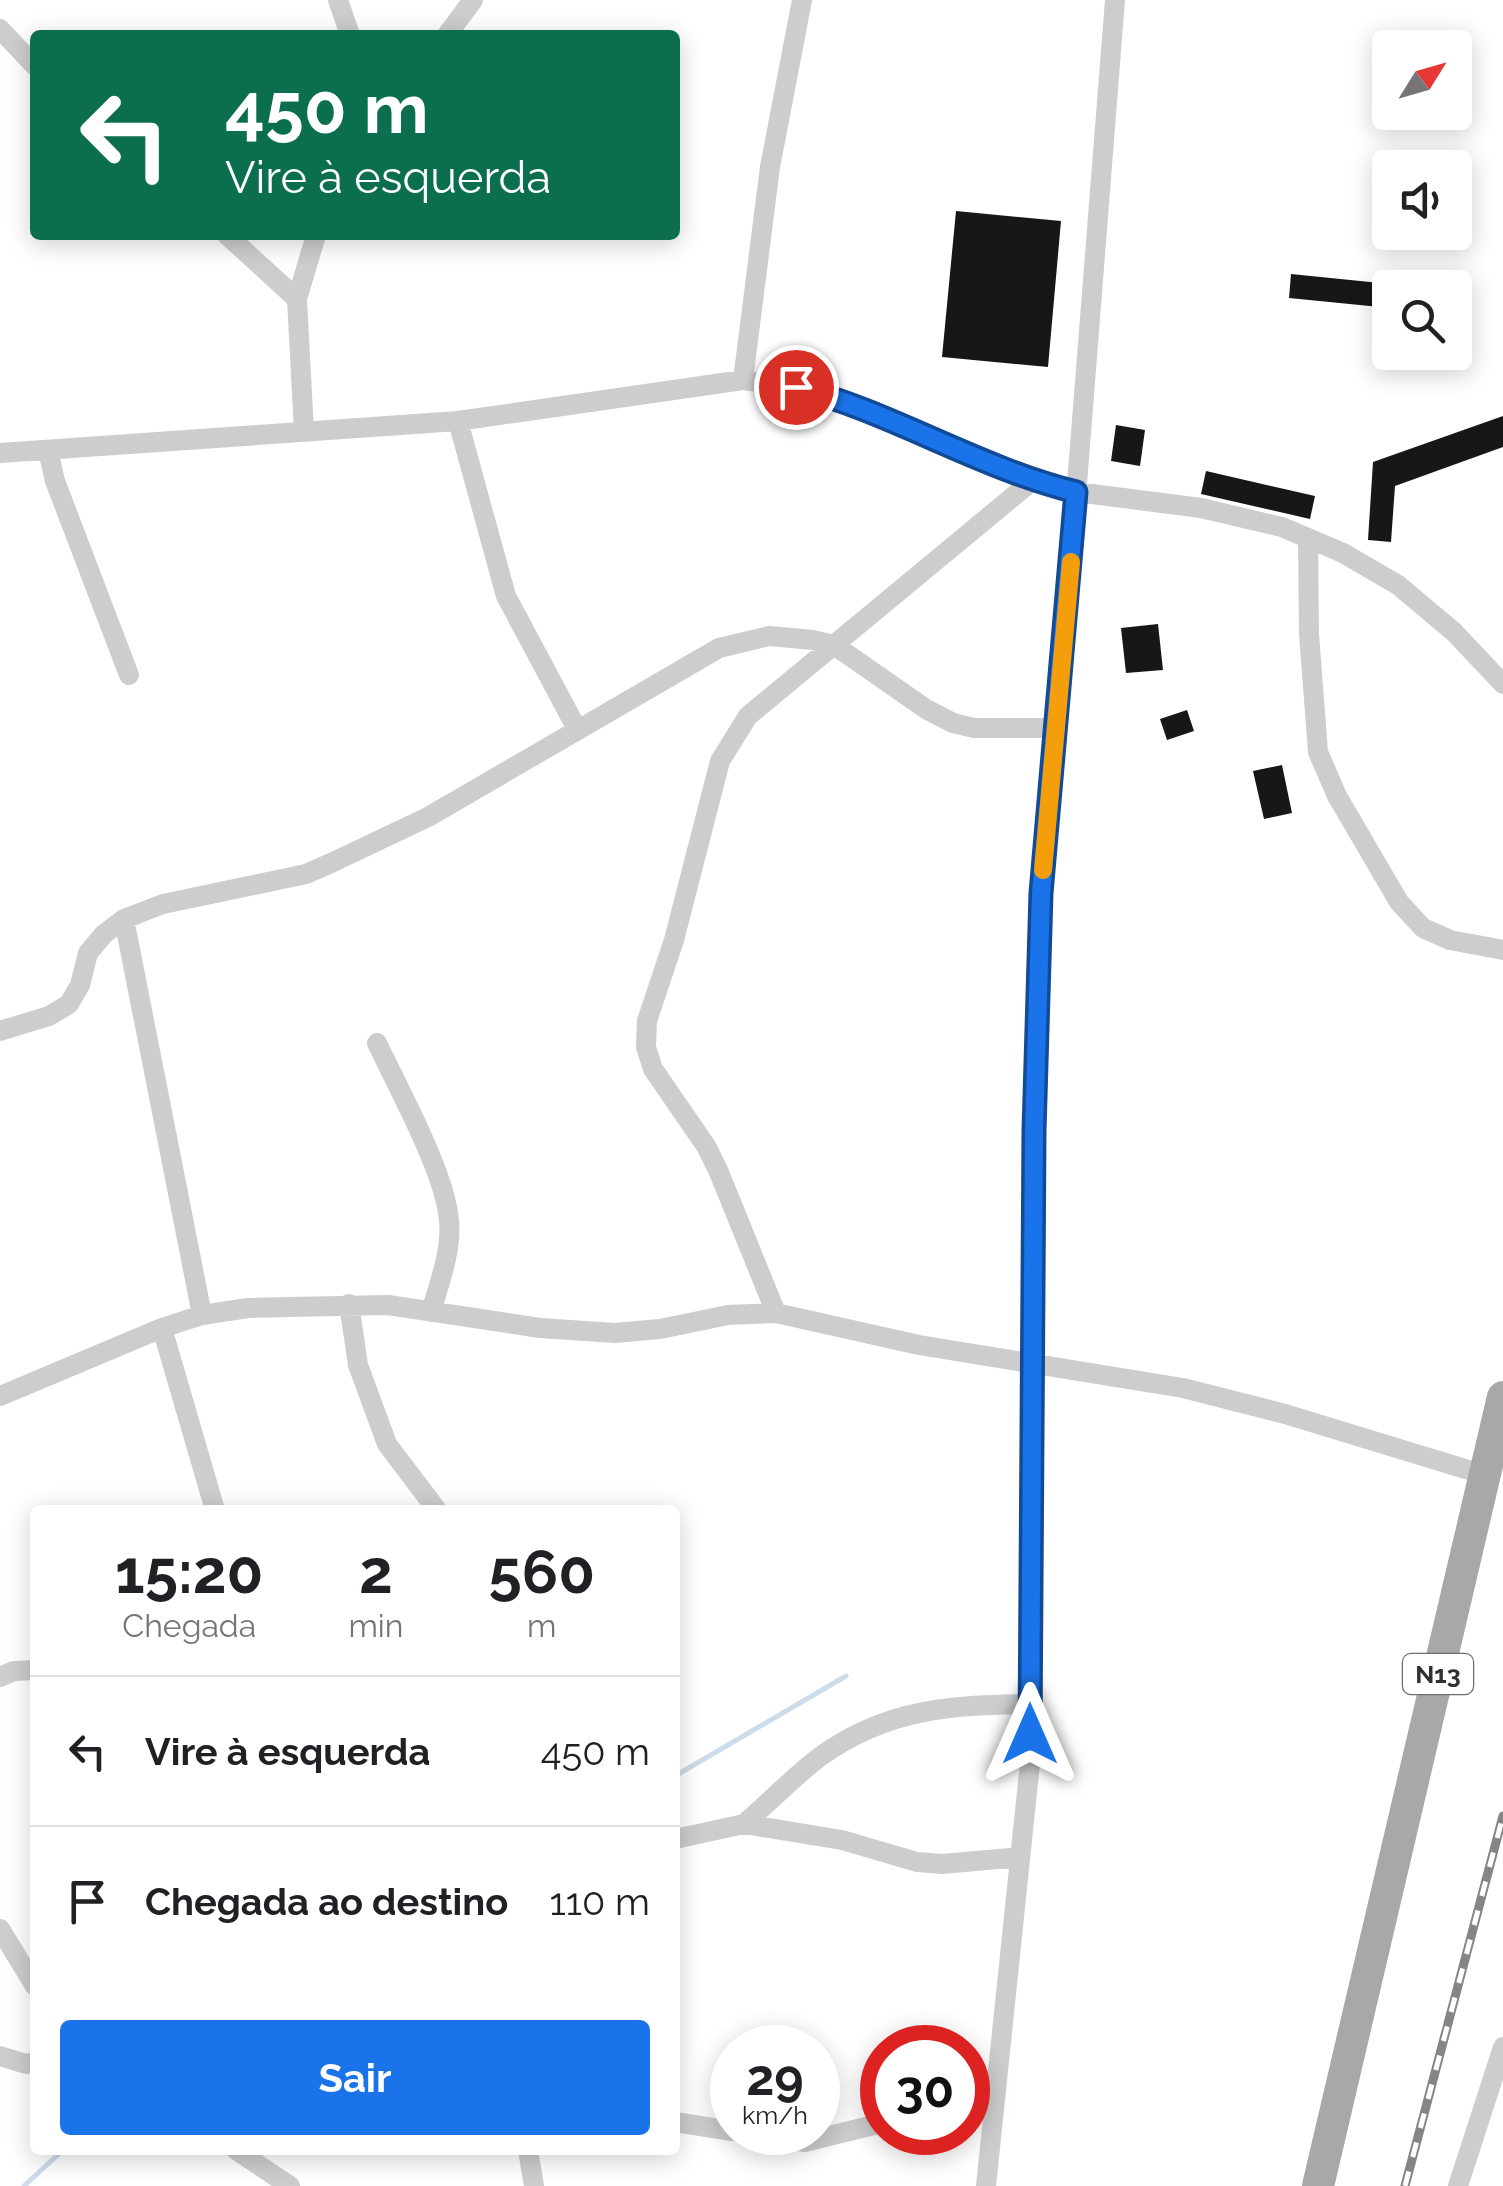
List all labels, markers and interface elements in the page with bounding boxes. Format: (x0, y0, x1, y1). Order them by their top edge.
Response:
north arrow (1372, 30, 1472, 130)
map controls (1372, 30, 1472, 370)
text: 450 m (225, 67, 429, 149)
icon: left (60, 70, 190, 200)
button: sound (1372, 150, 1472, 250)
text: Vire à esquerda (225, 151, 551, 204)
button: search (1372, 270, 1472, 370)
pin (754, 345, 839, 430)
icon: arrive (769, 360, 824, 415)
text: 15:20 (115, 1537, 263, 1607)
text: 2 (359, 1537, 393, 1607)
text: 560 (488, 1537, 595, 1607)
text: Chegada (122, 1607, 256, 1644)
text: min (348, 1607, 403, 1644)
text: m (527, 1607, 556, 1644)
road number: N13 (1403, 1654, 1473, 1694)
position arrow (978, 1682, 1082, 1786)
icon: left (60, 1724, 115, 1779)
text: Vire à esquerda (145, 1729, 430, 1774)
text: 450 m (541, 1729, 650, 1774)
icon: arrive (60, 1874, 115, 1929)
text: Chegada ao destino (145, 1879, 508, 1924)
text: 110 m (550, 1879, 650, 1924)
button: Sair (60, 2020, 650, 2135)
speed limit sign: 30 (860, 2025, 990, 2155)
text: 29 (746, 2048, 804, 2107)
text: km/h (742, 2100, 808, 2130)

